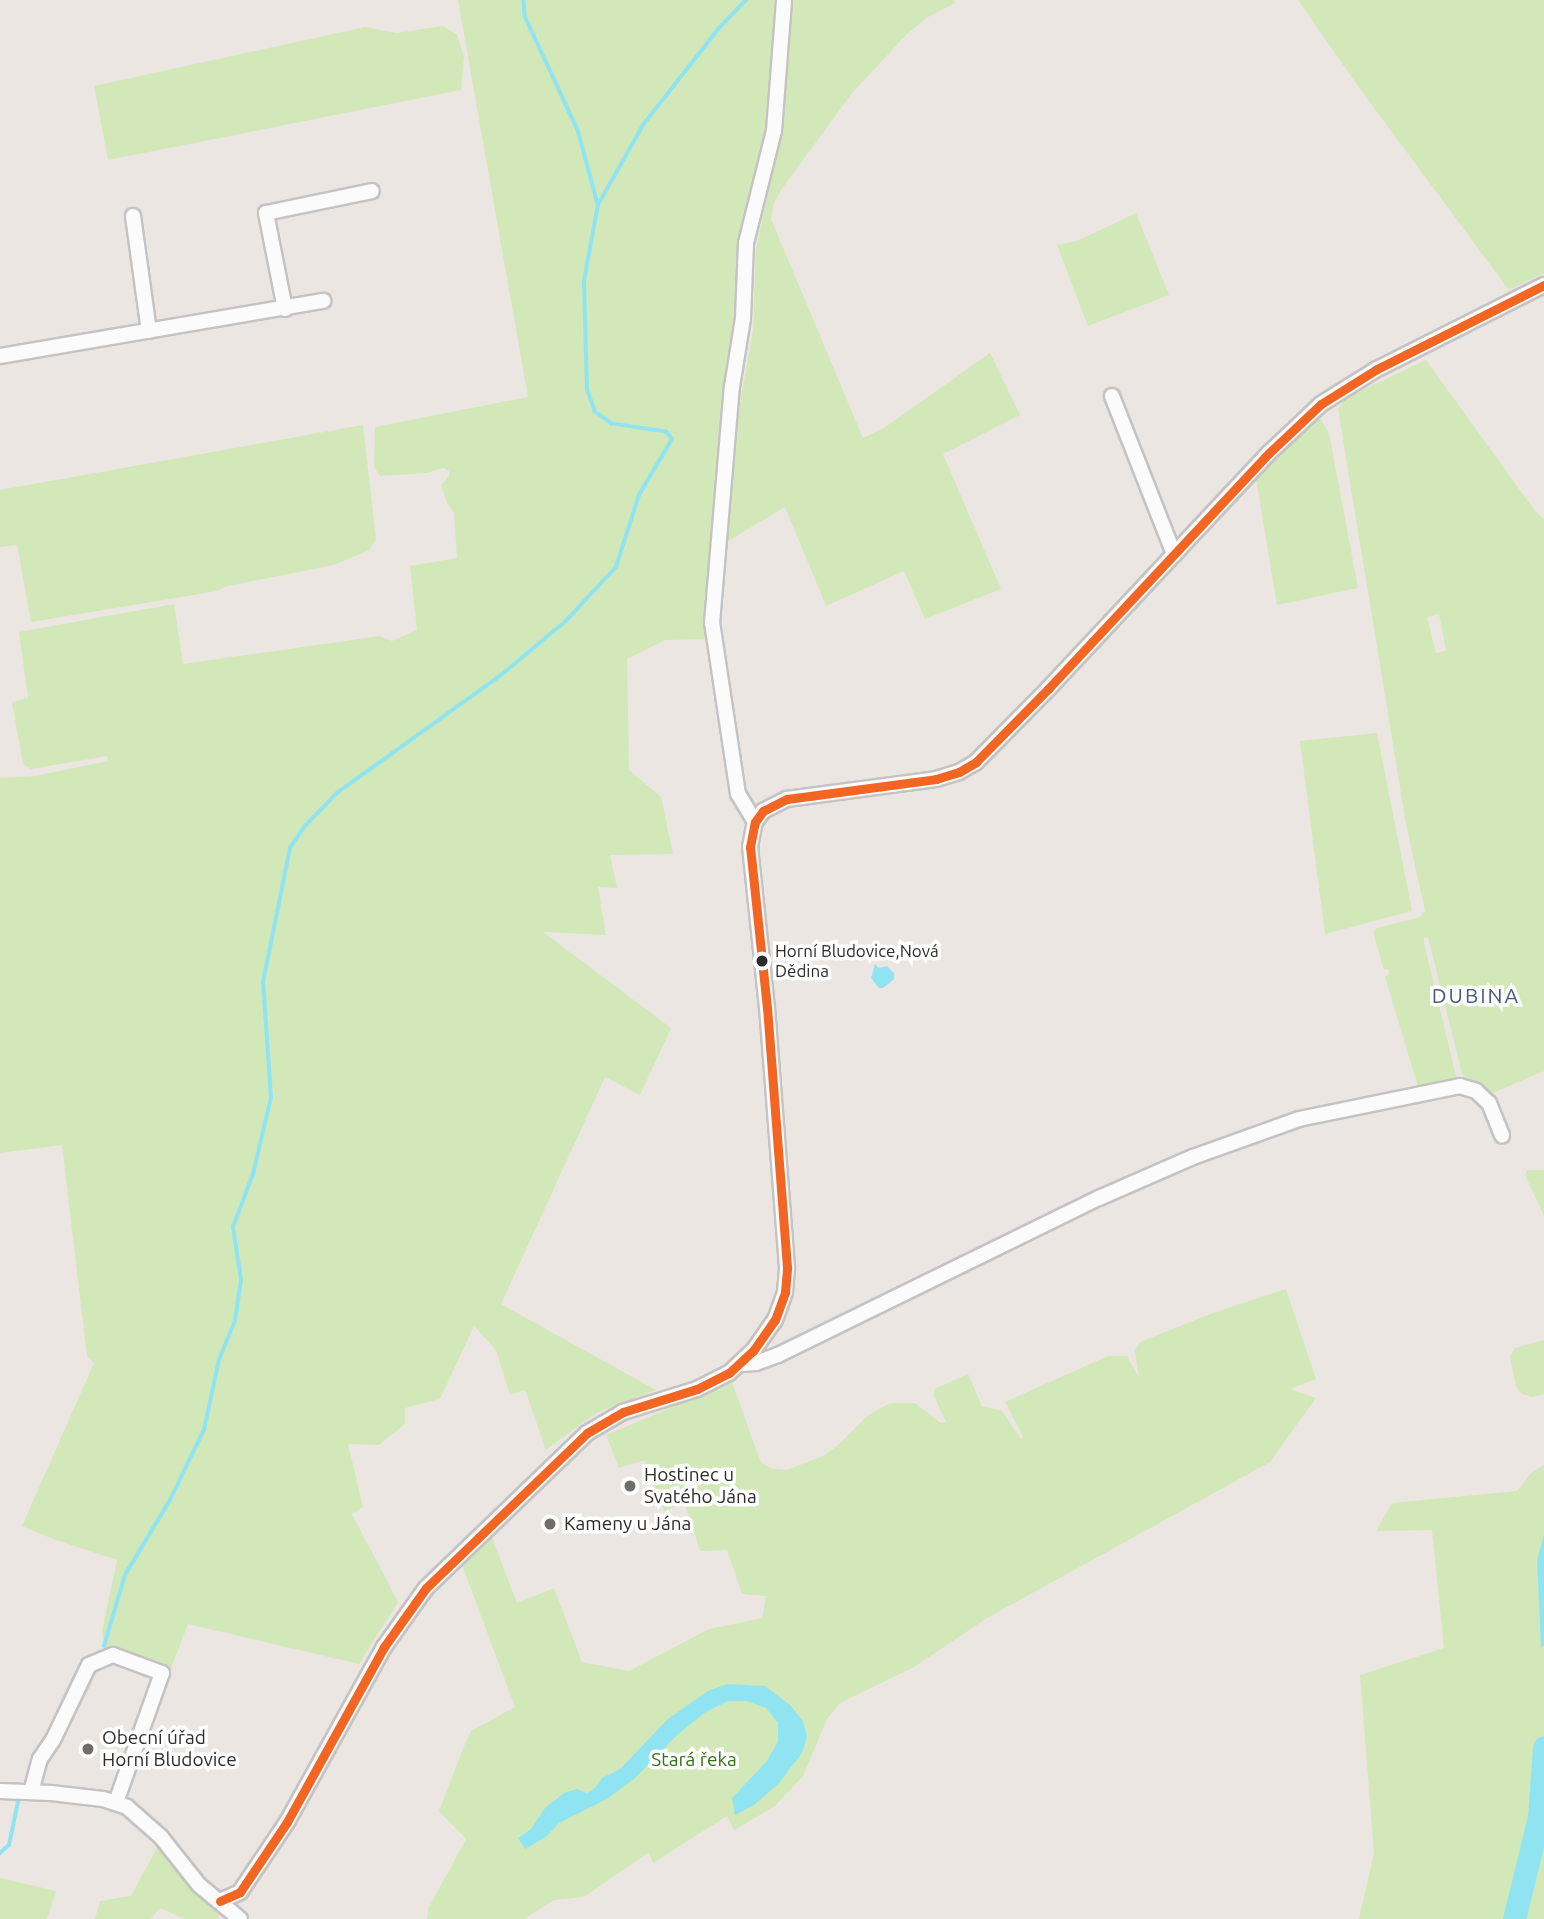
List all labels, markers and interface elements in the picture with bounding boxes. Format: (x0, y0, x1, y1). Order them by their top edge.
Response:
place label: Horní Bludovice,Nová Dědina (775, 941, 939, 981)
marker: Horní Bludovice,Nová Dědina (755, 954, 769, 968)
district label: DUBINA (1432, 982, 1520, 1008)
place label: Hostinec u Svatého Jána (644, 1464, 757, 1508)
marker: Hostinec u Svatého Jána (622, 1478, 638, 1494)
place label: Kameny u Jána (564, 1513, 691, 1535)
marker: Kameny u Jána (542, 1516, 558, 1532)
place label: Obecní úřad Horní Bludovice (102, 1727, 237, 1771)
marker: Obecní úřad Horní Bludovice (80, 1741, 96, 1757)
park label: Stará řeka (651, 1749, 737, 1771)

